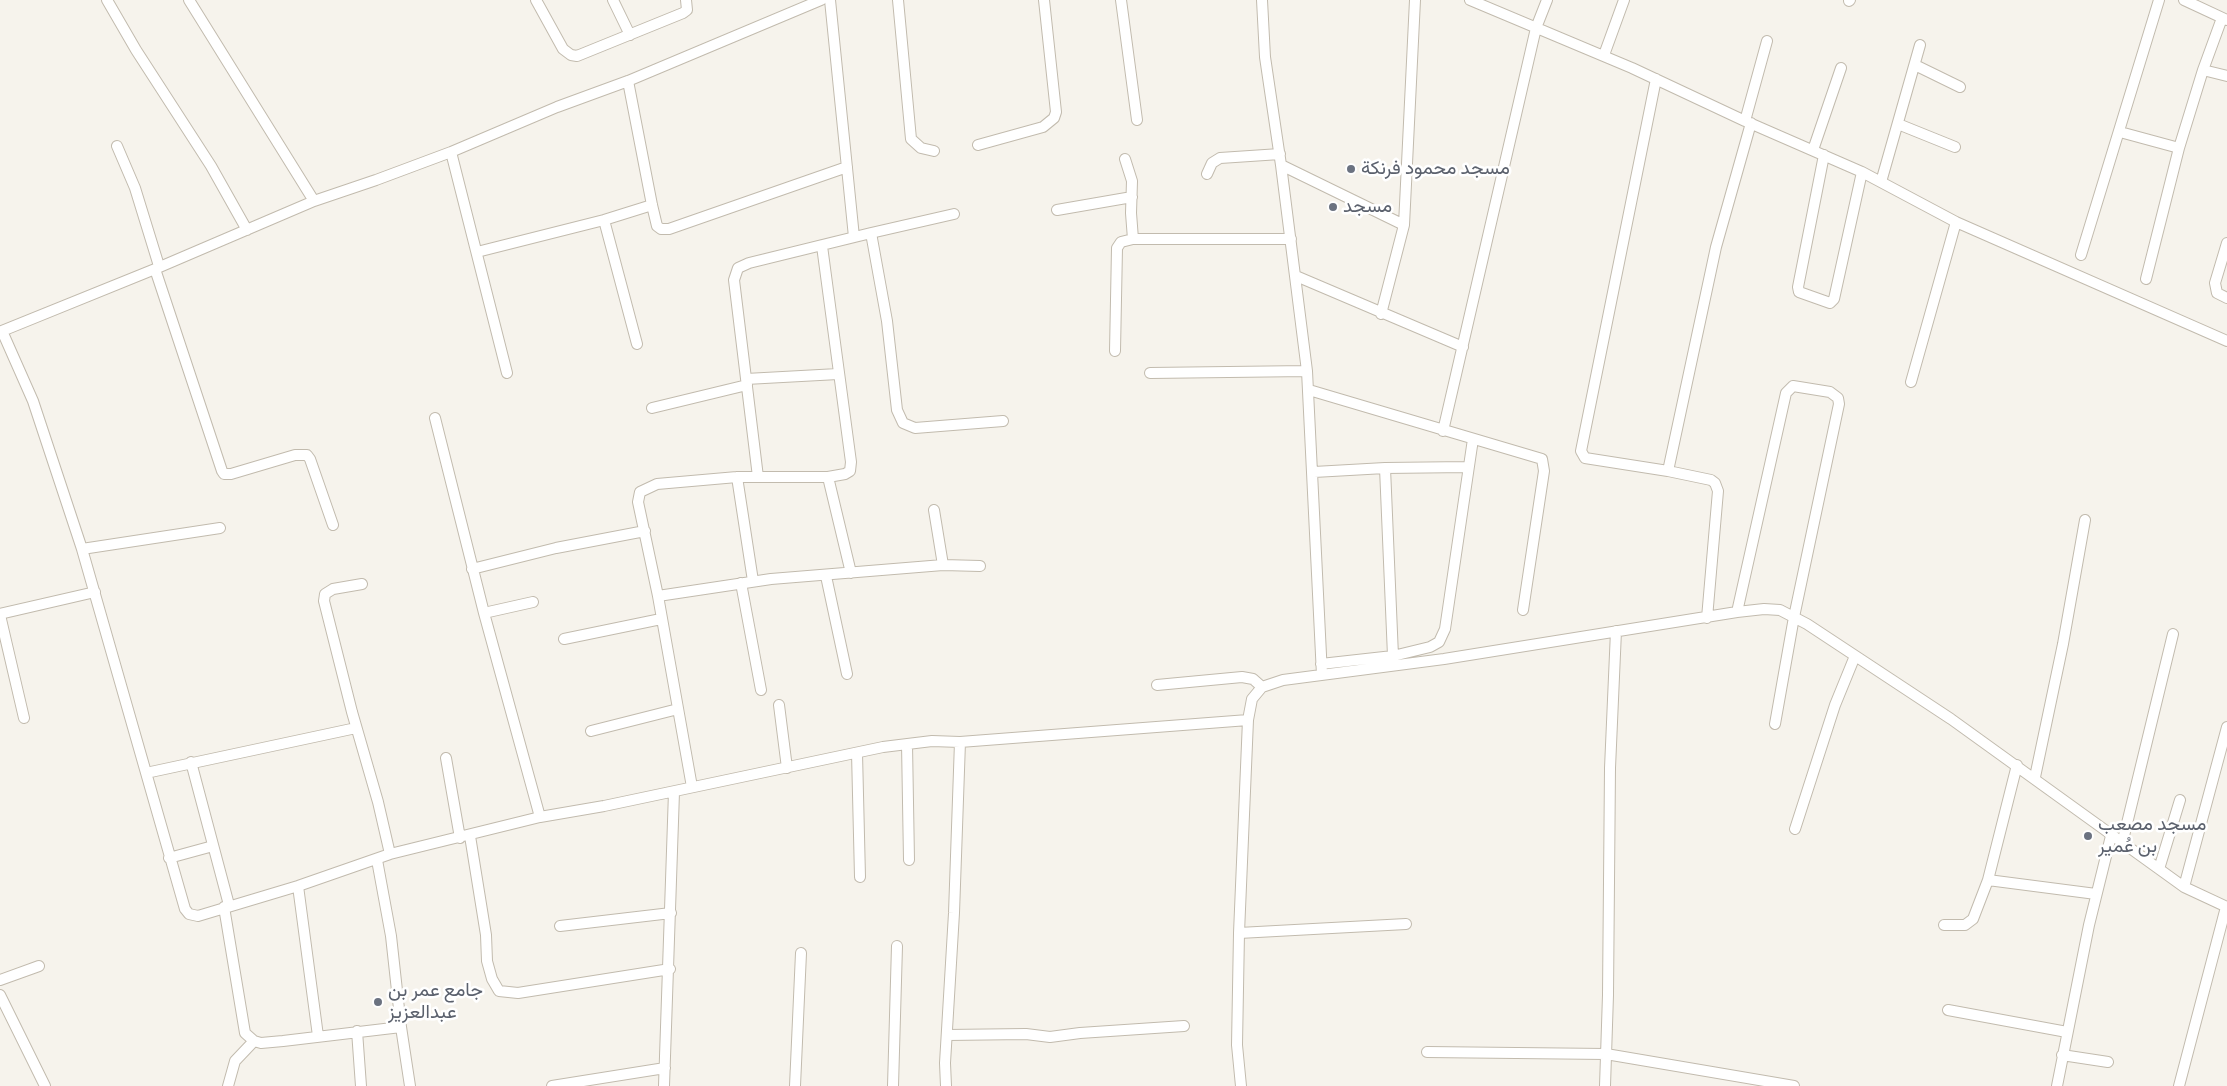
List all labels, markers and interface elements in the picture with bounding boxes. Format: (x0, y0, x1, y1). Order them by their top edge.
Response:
place label: مسجد محمود فرنكة (1361, 158, 1510, 180)
marker: مسجد محمود فرنكة (1345, 163, 1357, 175)
place label: مسجد (1343, 196, 1392, 218)
marker: مسجد (1327, 201, 1339, 213)
place label: مسجد مصعب بن عُمير (2098, 814, 2206, 858)
marker: مسجد مصعب بن عُمير (2082, 830, 2094, 842)
place label: جامع عمر بن عبدالعزيز (388, 980, 483, 1024)
marker: جامع عمر بن عبدالعزيز (372, 996, 384, 1008)

